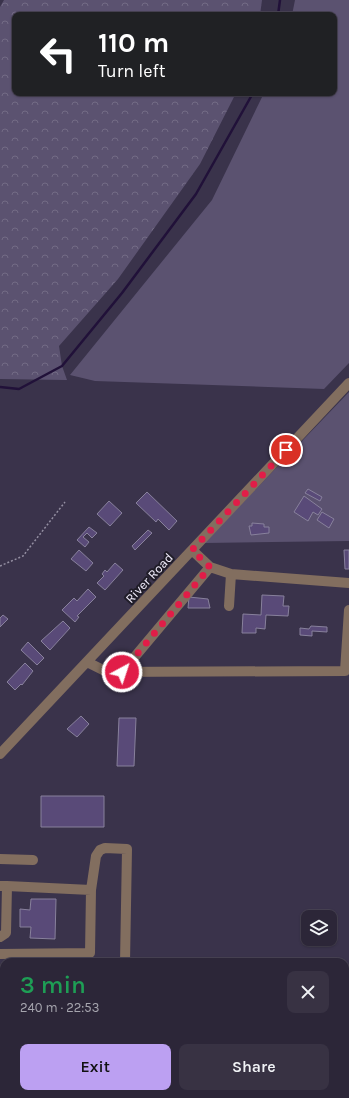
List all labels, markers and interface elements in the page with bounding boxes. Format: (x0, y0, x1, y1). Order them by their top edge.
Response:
text: 110 m (98, 26, 169, 59)
icon: left (32, 28, 84, 80)
text: Turn left (98, 60, 166, 82)
pin (269, 433, 303, 467)
icon: arrive (275, 439, 297, 461)
street label: River Road (122, 550, 176, 606)
position arrow (101, 651, 143, 693)
map controls (301, 910, 337, 946)
button: layers (301, 910, 337, 946)
text: 3 min (20, 971, 86, 999)
button: close (287, 971, 329, 1013)
text: 240 m · 22:53 (20, 1000, 99, 1015)
button: Exit (20, 1044, 171, 1090)
button: Share (179, 1044, 329, 1090)

